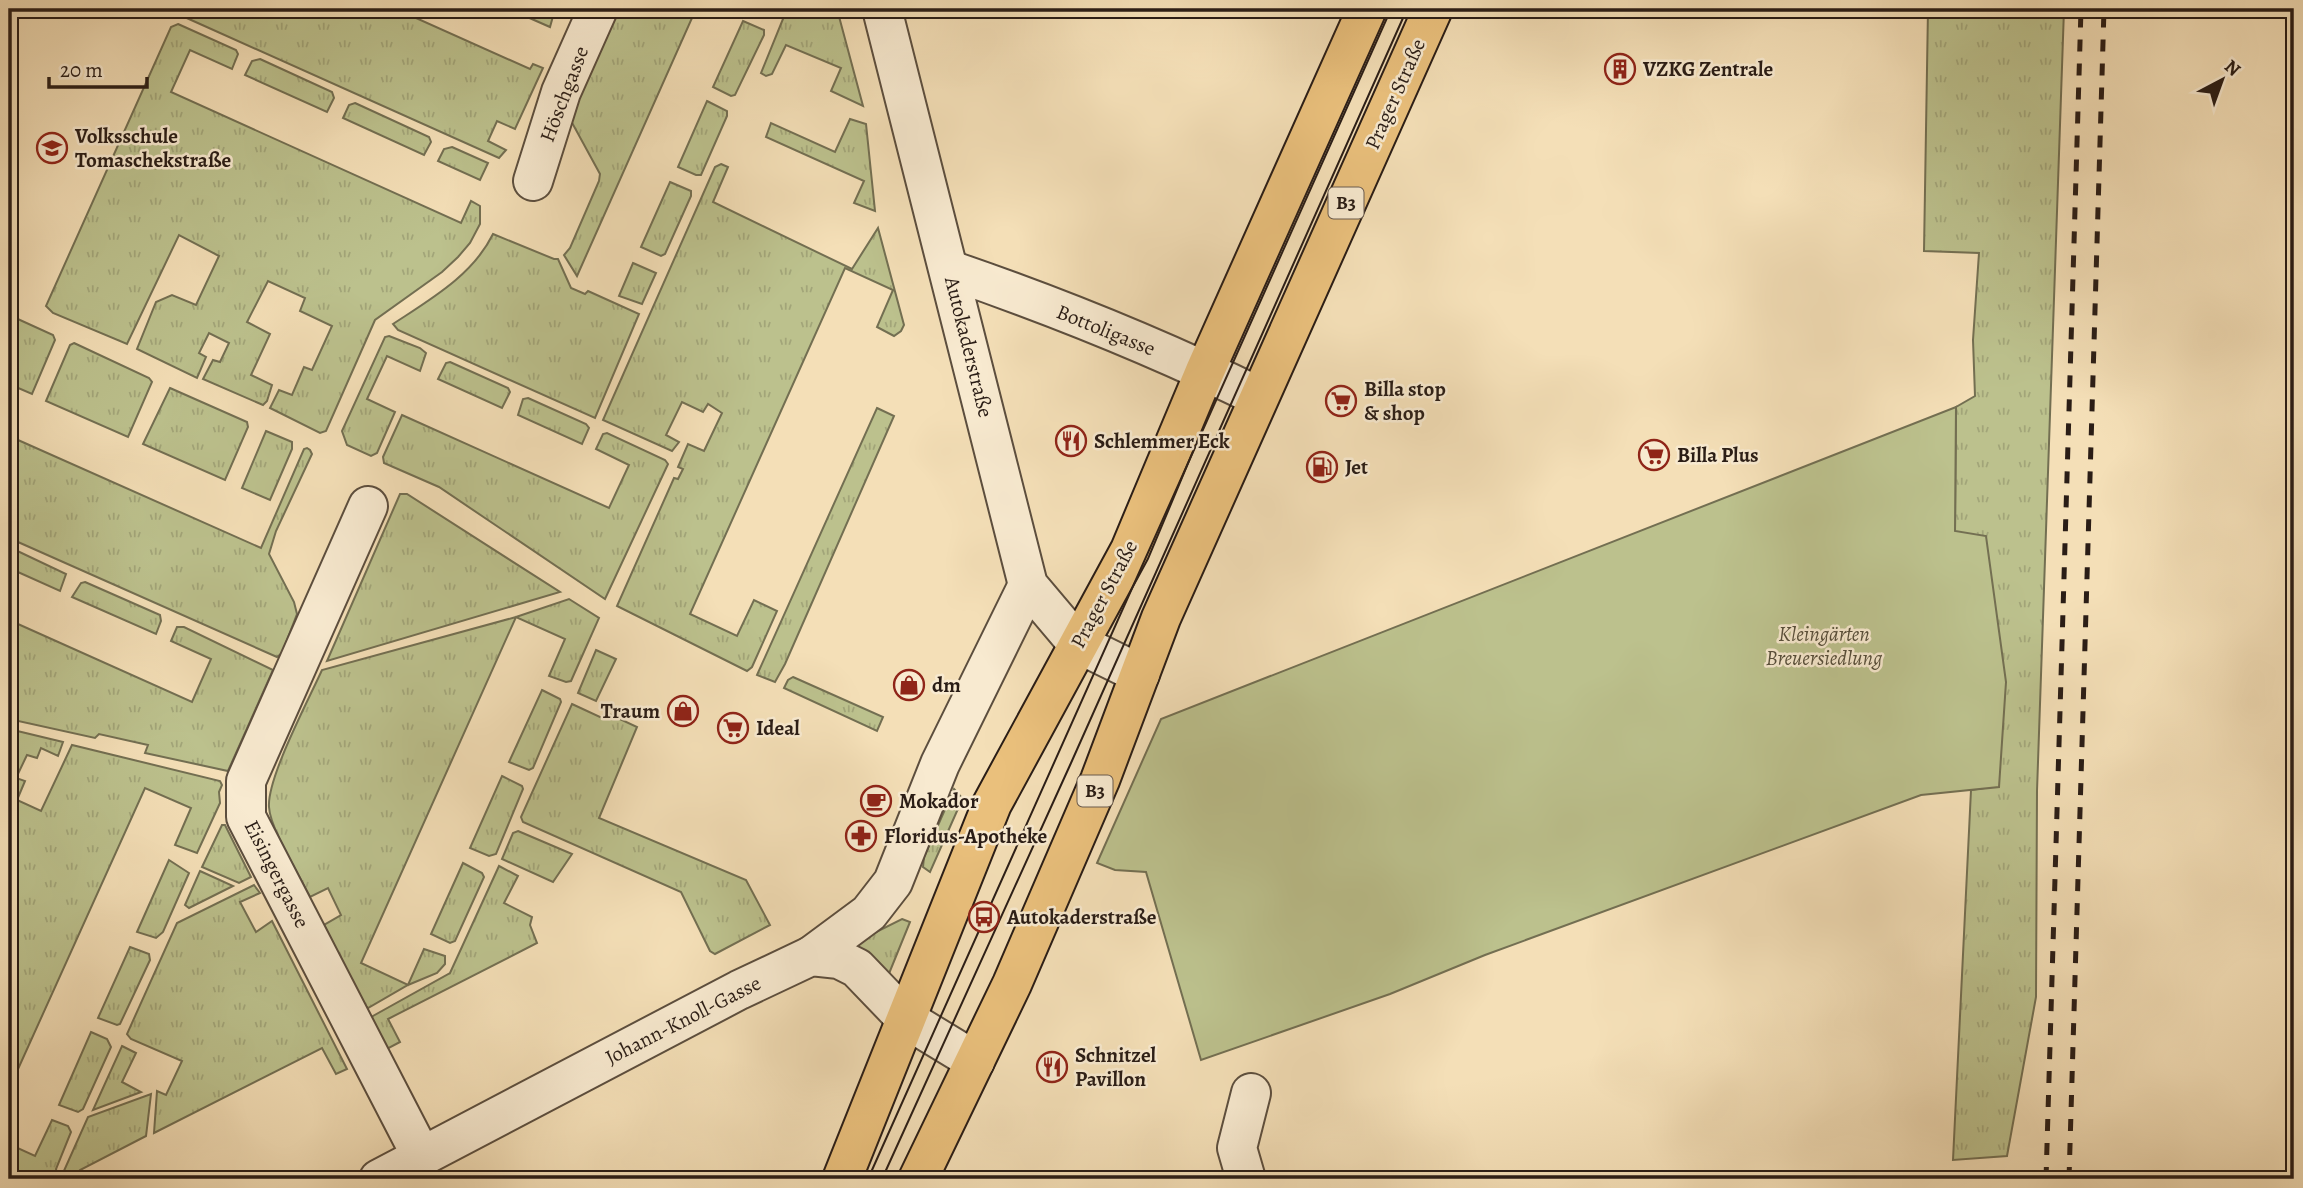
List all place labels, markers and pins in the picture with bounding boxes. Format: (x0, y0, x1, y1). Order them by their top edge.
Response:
building icon: VZKG Zentrale (1603, 52, 1637, 86)
place label: VZKG Zentrale (1642, 55, 1774, 83)
place label: Volksschule Tomaschekstraße (74, 122, 231, 174)
school or university icon: Volksschule Tomaschekstraße (35, 131, 69, 165)
place label: Billa stop & shop (1364, 375, 1446, 427)
supermarket icon: Billa stop & shop (1324, 384, 1358, 418)
restaurant icon: Schlemmer Eck (1054, 424, 1088, 458)
place label: Schlemmer Eck (1094, 427, 1230, 455)
supermarket icon: Billa Plus (1637, 438, 1671, 472)
place label: Billa Plus (1677, 441, 1759, 469)
fuel station icon: Jet (1305, 450, 1339, 484)
place label: Jet (1345, 453, 1368, 481)
shop icon: dm (892, 668, 926, 702)
place label: dm (932, 671, 961, 699)
shop icon: Traum (666, 694, 700, 728)
place label: Traum (601, 697, 660, 725)
supermarket icon: Ideal (716, 711, 750, 745)
place label: Ideal (756, 714, 800, 742)
cafe icon: Mokador (859, 784, 893, 818)
place label: Mokador (899, 787, 979, 815)
pharmacy icon: Floridus-Apotheke (844, 819, 878, 853)
place label: Floridus-Apotheke (884, 822, 1048, 850)
bus stop icon: Autokaderstraße (967, 900, 1001, 934)
place label: Autokaderstraße (1006, 903, 1157, 931)
place label: Schnitzel Pavillon (1075, 1041, 1156, 1093)
restaurant icon: Schnitzel Pavillon (1035, 1050, 1069, 1084)

